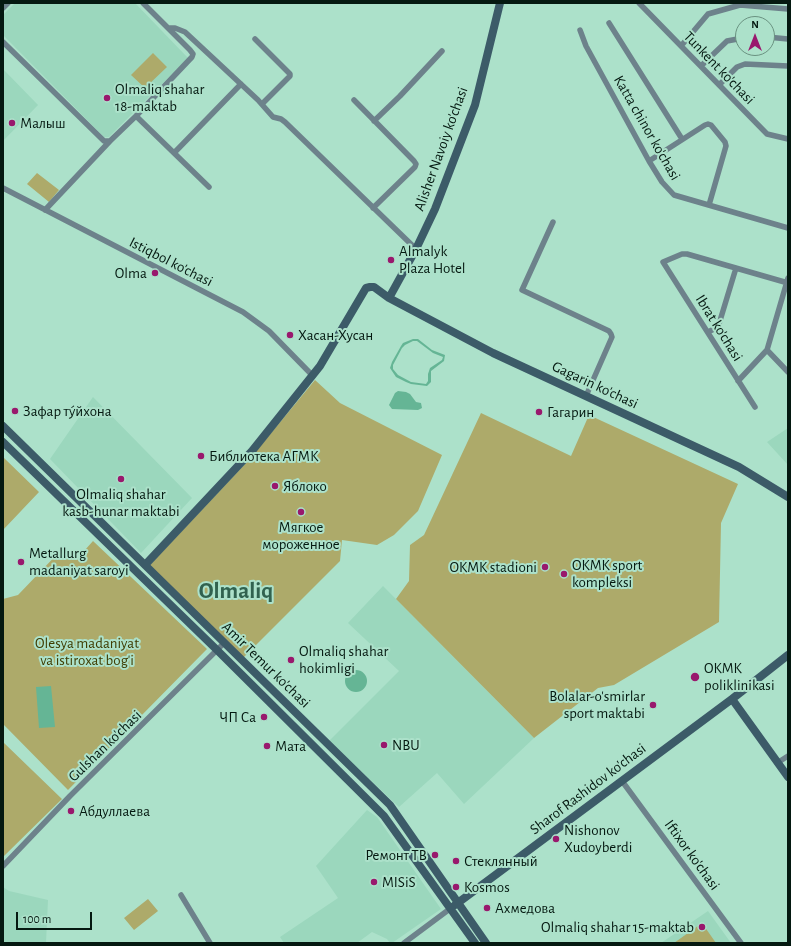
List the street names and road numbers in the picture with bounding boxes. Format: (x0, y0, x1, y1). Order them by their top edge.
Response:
street label: Tunkent ko'chasi (680, 28, 758, 108)
street label: Katta chinor ko'chasi (610, 72, 684, 184)
street label: Alisher Navoiy ko'chasi (410, 84, 472, 214)
street label: Istiqbol ko'chasi (126, 233, 216, 291)
street label: Ibrat ko'chasi (691, 291, 747, 365)
street label: Gagarin ko'chasi (549, 357, 641, 413)
street label: Amir Temur ko'chasi (218, 618, 314, 712)
street label: Gulshan ko'chasi (65, 706, 145, 786)
street label: Sharof Rashidov ko'chasi (526, 739, 650, 839)
street label: Iftixor ko'chasi (660, 816, 724, 894)

